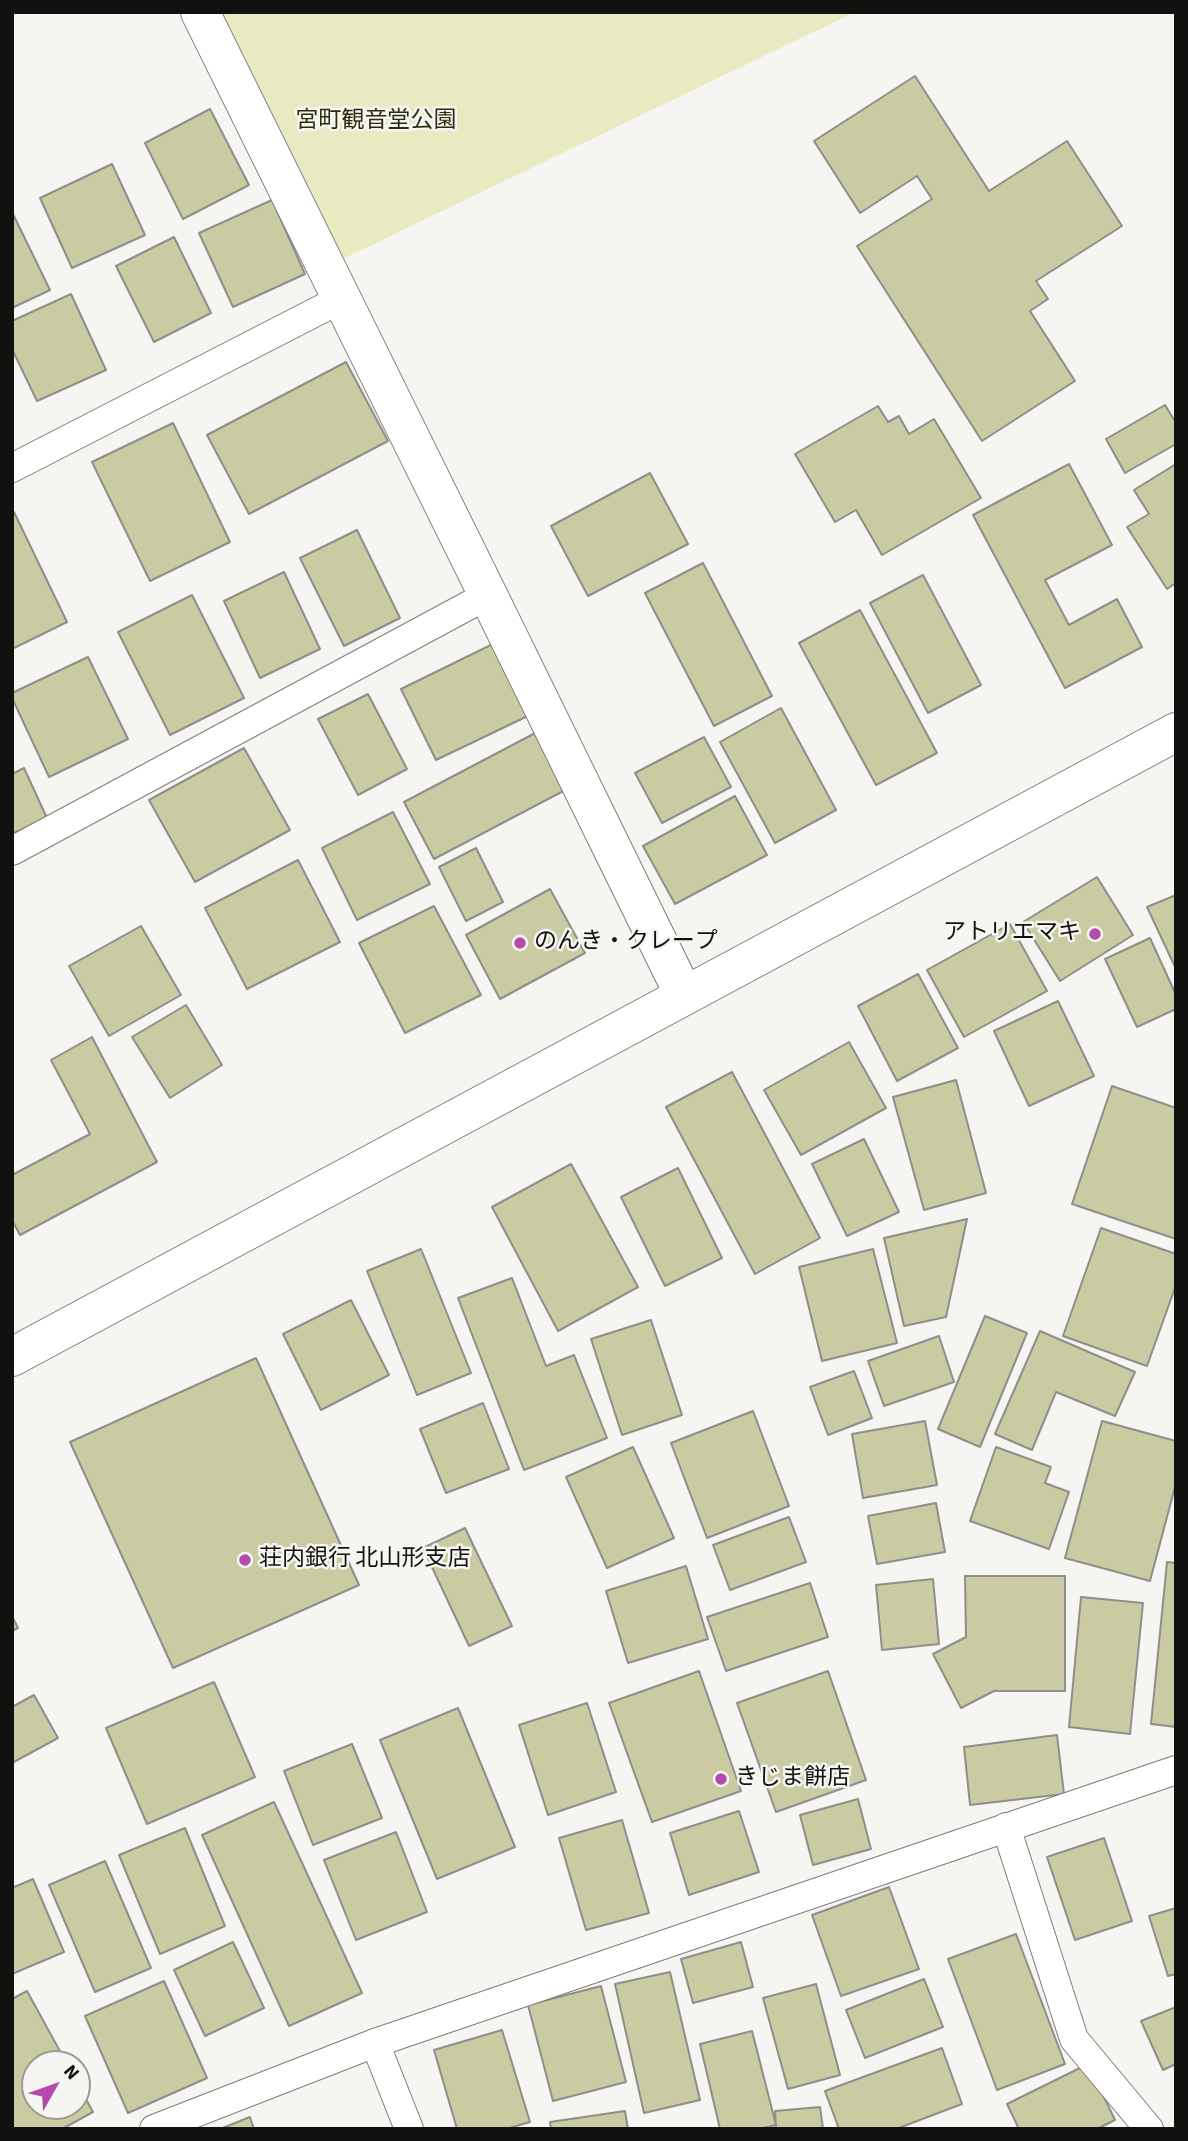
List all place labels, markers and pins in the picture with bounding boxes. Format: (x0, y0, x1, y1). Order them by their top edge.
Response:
place label: アトリエマキ (943, 920, 1081, 948)
marker: アトリエマキ (1087, 926, 1103, 942)
place label: のんき・クレープ (534, 929, 718, 957)
marker: のんき・クレープ (512, 935, 528, 951)
place label: 荘内銀行 北山形支店 (259, 1546, 471, 1574)
marker: 荘内銀行 北山形支店 (237, 1552, 253, 1568)
place label: きじま餅店 (735, 1765, 850, 1793)
marker: きじま餅店 (713, 1771, 729, 1787)

